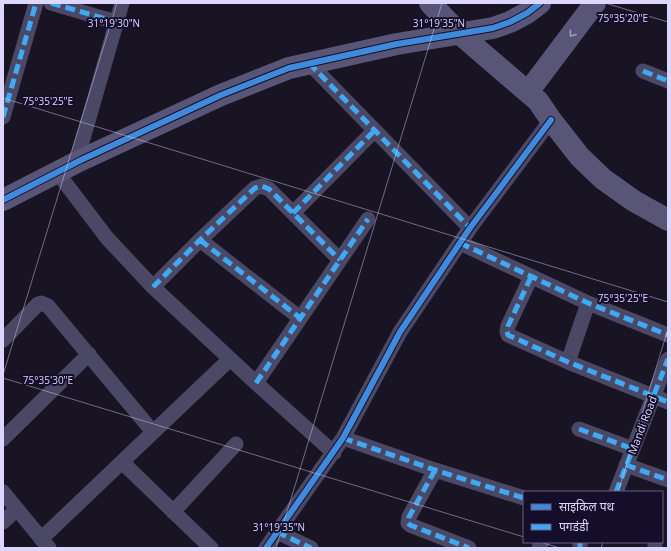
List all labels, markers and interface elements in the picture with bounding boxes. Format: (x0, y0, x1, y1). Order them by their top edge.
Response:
text: 75°35'20"E (598, 11, 648, 25)
text: 31°19'30"N (88, 16, 140, 30)
text: 31°19'35"N (413, 16, 465, 30)
one-way arrow (570, 30, 577, 37)
text: 75°35'25"E (23, 94, 73, 108)
text: 75°35'25"E (598, 291, 648, 305)
text: 75°35'30"E (23, 373, 73, 387)
street label: Mandi Road (624, 394, 660, 456)
legend (523, 491, 663, 543)
text: साइकिल पथ (559, 498, 615, 515)
text: पगडंडी (559, 518, 589, 535)
text: 31°19'35"N (253, 520, 305, 534)

